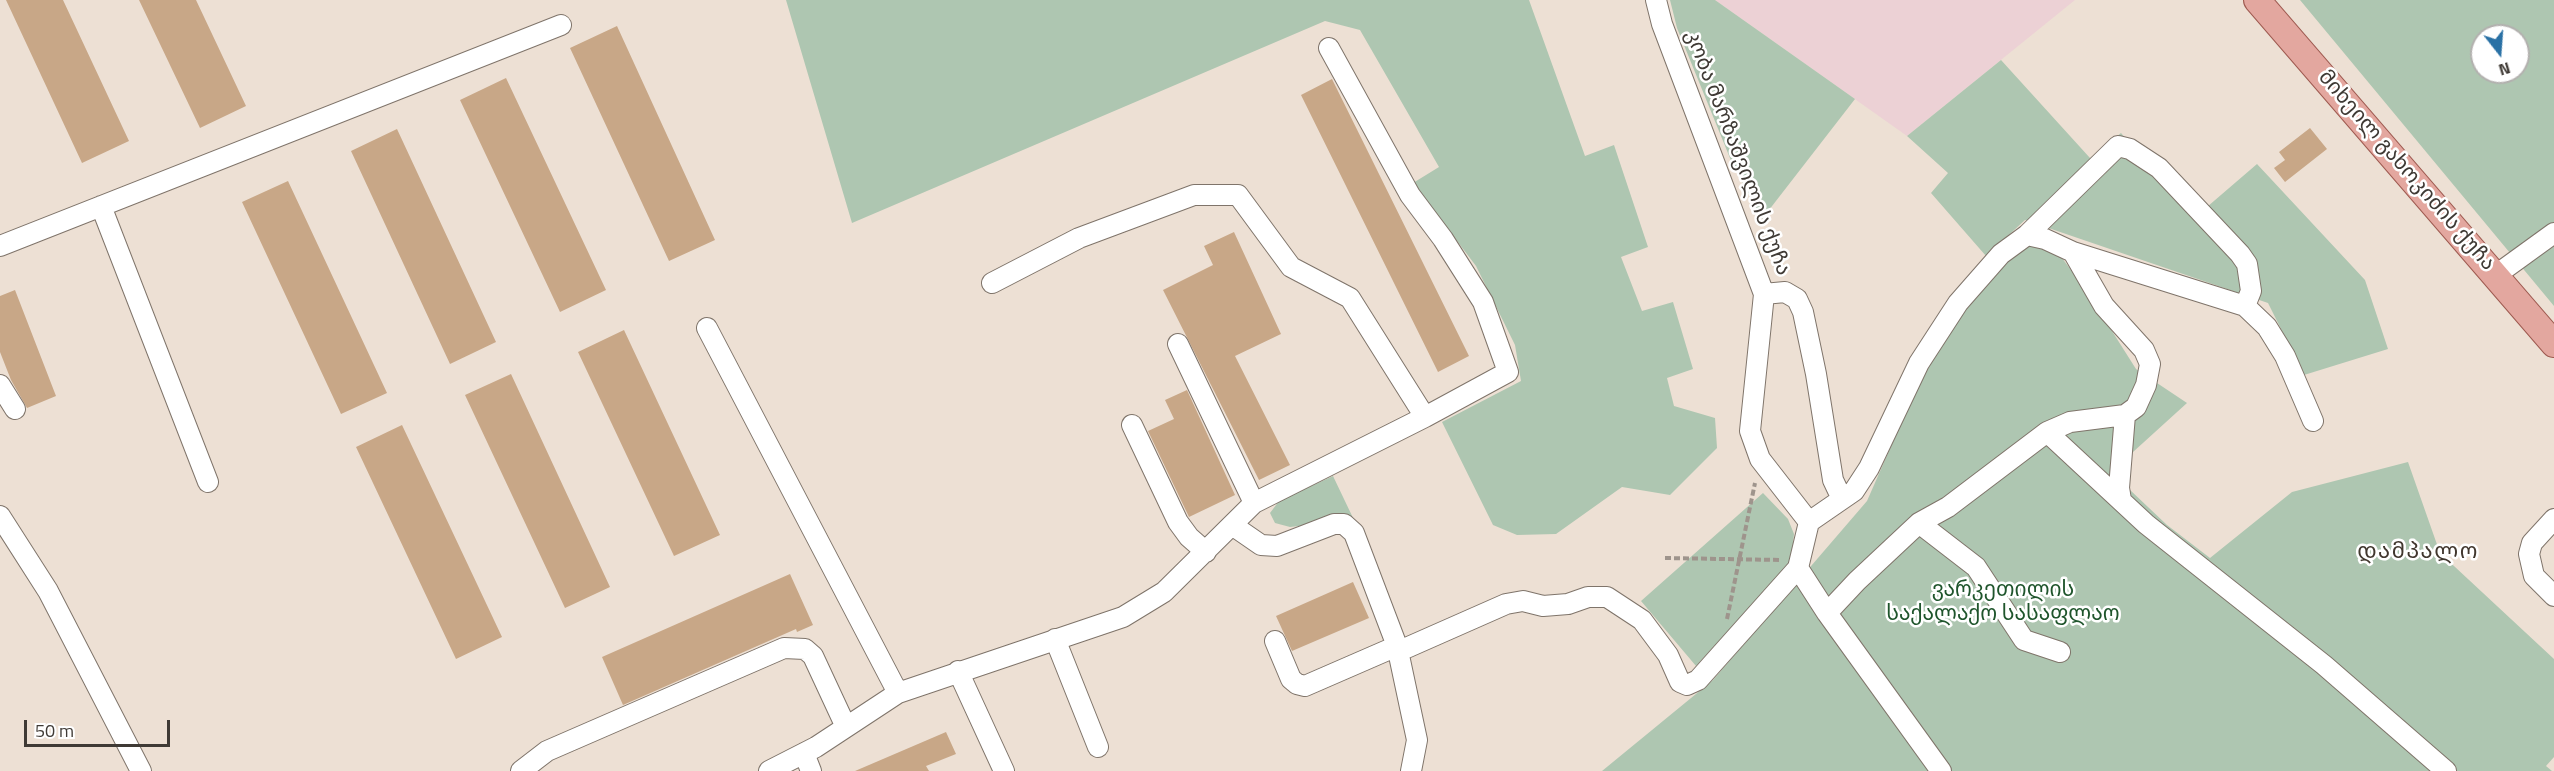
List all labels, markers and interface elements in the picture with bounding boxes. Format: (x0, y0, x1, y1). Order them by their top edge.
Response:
north arrow (2470, 24, 2530, 84)
street label: კობა მარზაშვილის ქუჩა (1679, 27, 1795, 279)
text: N (2496, 56, 2513, 82)
street label: მიხეილ გახოკიძის ქუჩა (2312, 66, 2500, 276)
district label: დამპალო (2357, 540, 2479, 566)
park label: ვარკეთილის საქალაქო სასაფლაო (1886, 578, 2120, 628)
scale bar (27, 708, 172, 746)
text: 50 m (35, 717, 74, 744)

